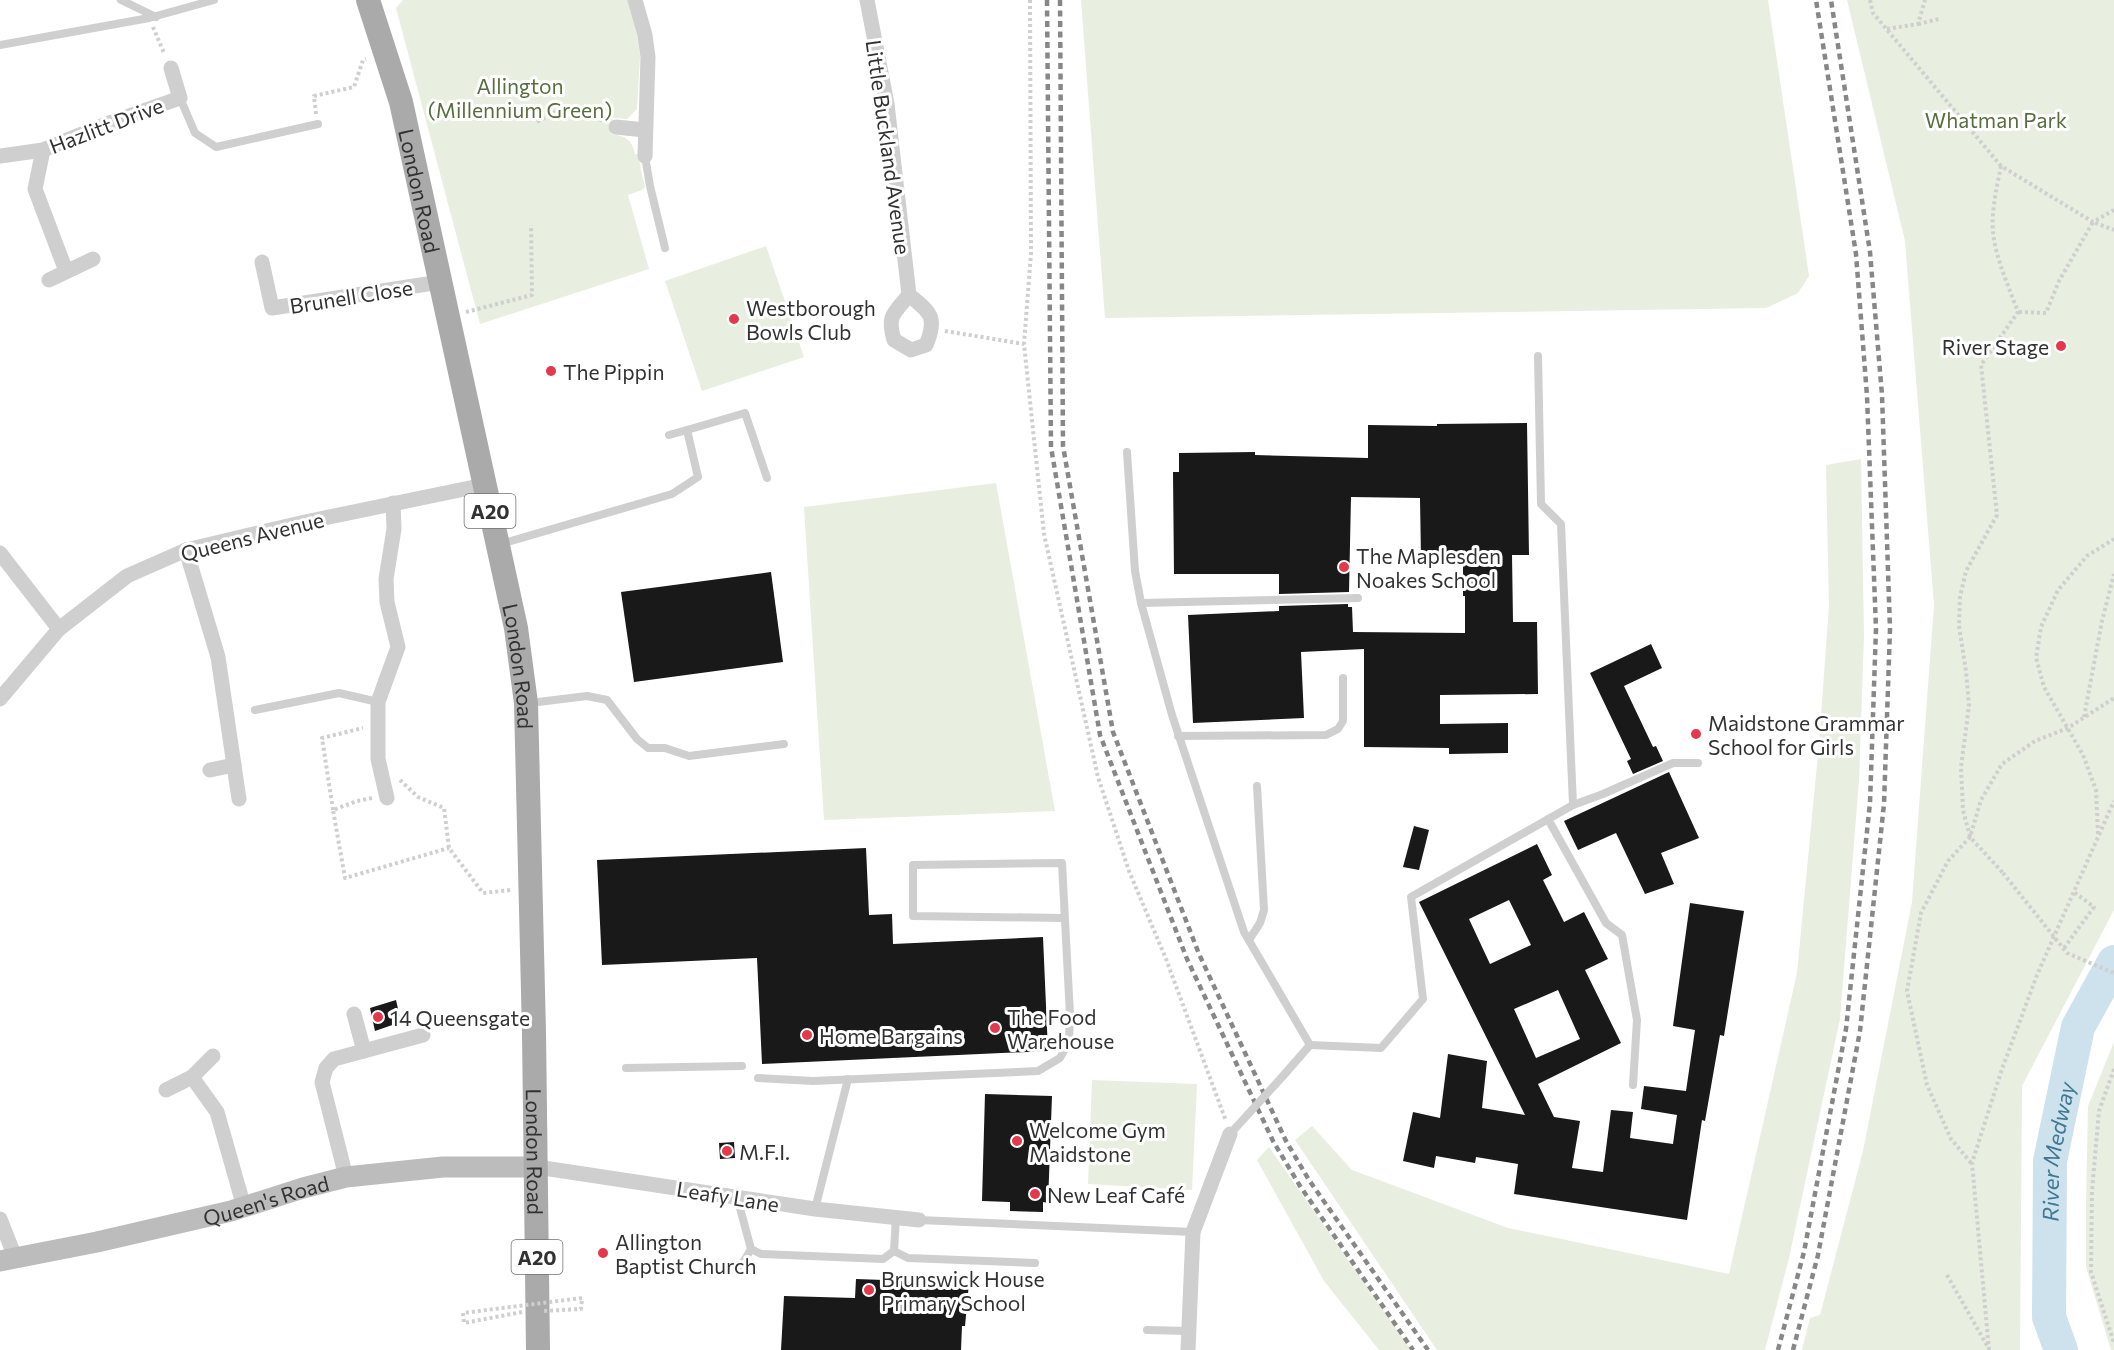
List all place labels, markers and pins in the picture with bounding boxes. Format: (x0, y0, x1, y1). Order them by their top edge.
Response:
place label: Westborough Bowls Club (746, 295, 876, 344)
marker: Westborough Bowls Club (727, 312, 741, 326)
place label: River Stage (1942, 334, 2049, 359)
marker: River Stage (2054, 339, 2068, 353)
place label: The Pippin (563, 359, 664, 384)
marker: The Pippin (544, 364, 558, 378)
place label: The Maplesden Noakes School (1356, 543, 1501, 592)
marker: The Maplesden Noakes School (1337, 560, 1351, 574)
place label: Maidstone Grammar School for Girls (1708, 710, 1905, 759)
marker: Maidstone Grammar School for Girls (1689, 727, 1703, 741)
place label: The Food Warehouse (1007, 1004, 1114, 1053)
place label: 14 Queensgate (390, 1005, 530, 1030)
marker: 14 Queensgate (371, 1010, 385, 1024)
marker: The Food Warehouse (988, 1021, 1002, 1035)
place label: Home Bargains (819, 1023, 963, 1048)
marker: Home Bargains (800, 1028, 814, 1042)
place label: Welcome Gym Maidstone (1029, 1117, 1166, 1166)
marker: Welcome Gym Maidstone (1010, 1134, 1024, 1148)
place label: M.F.I. (739, 1139, 790, 1164)
marker: M.F.I. (720, 1144, 734, 1158)
place label: New Leaf Café (1047, 1182, 1185, 1207)
marker: New Leaf Café (1028, 1187, 1042, 1201)
place label: Allington Baptist Church (615, 1229, 757, 1278)
marker: Allington Baptist Church (596, 1246, 610, 1260)
place label: Brunswick House Primary School (881, 1266, 1045, 1315)
marker: Brunswick House Primary School (862, 1283, 876, 1297)

